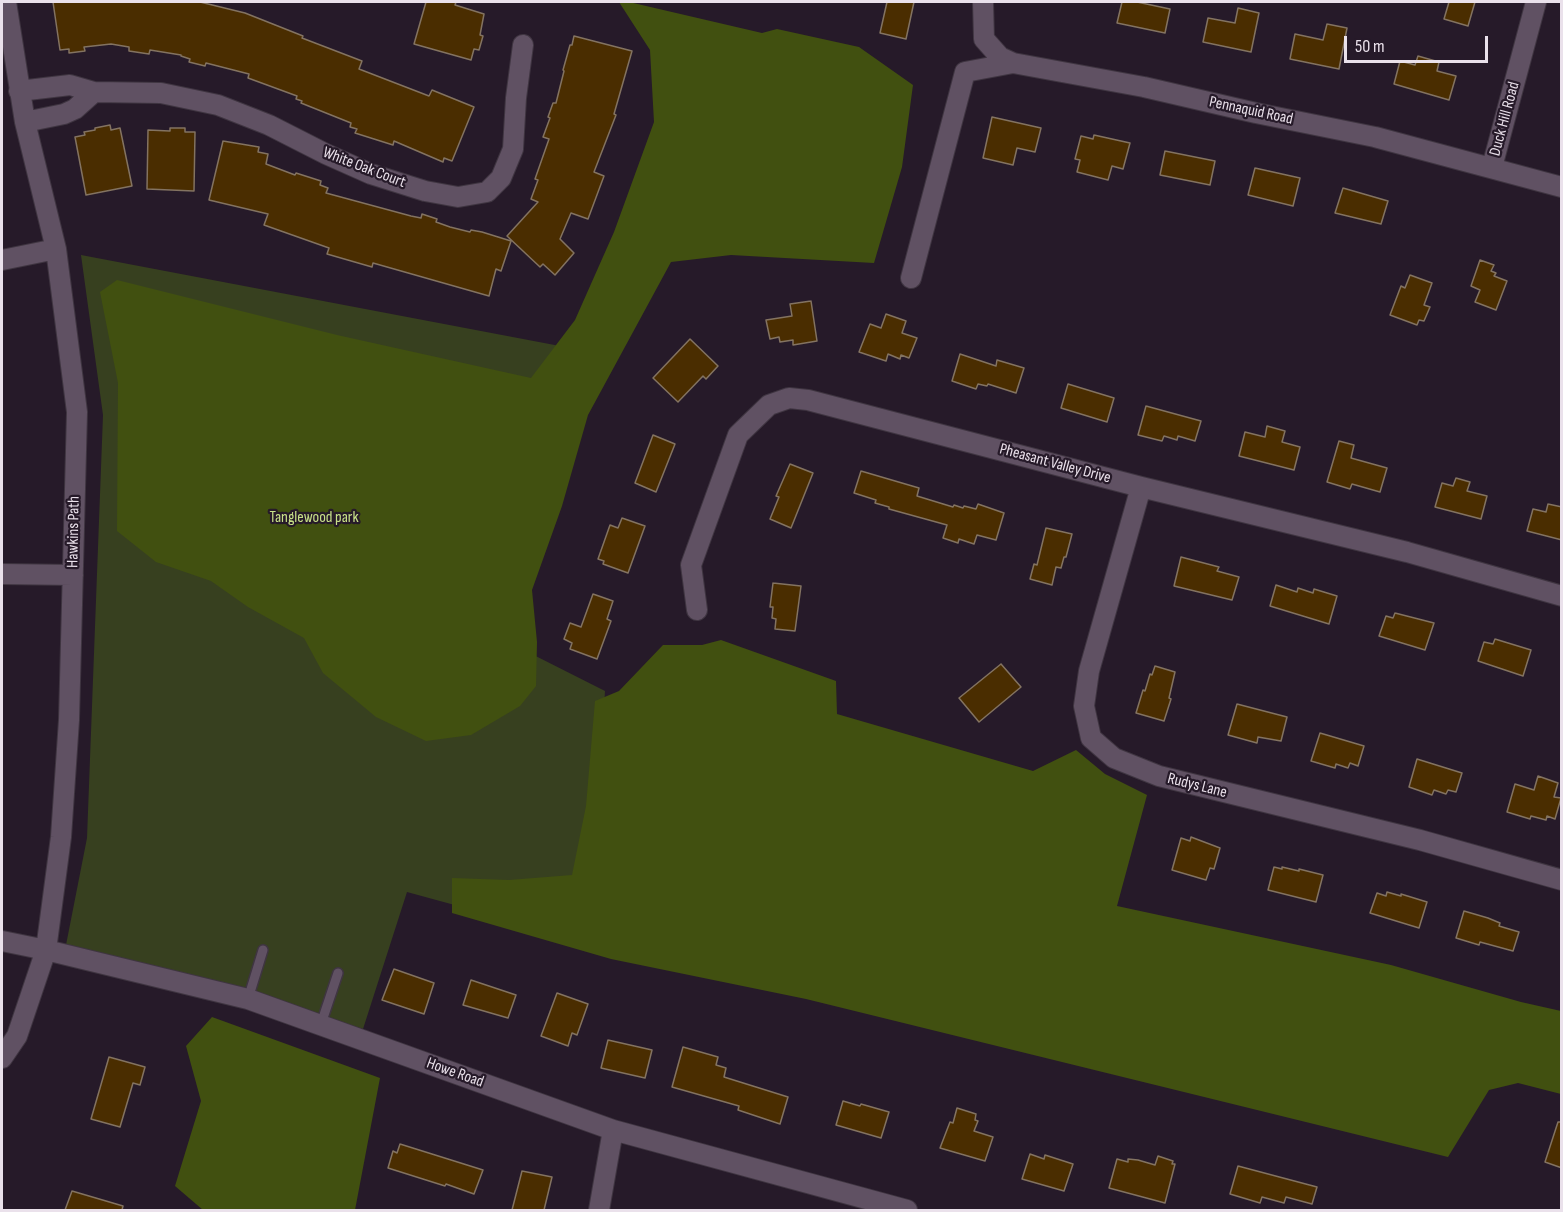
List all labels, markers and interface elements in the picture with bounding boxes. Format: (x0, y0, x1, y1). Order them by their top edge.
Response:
scale bar (1347, 24, 1491, 62)
text: 50 m (1355, 36, 1385, 57)
street label: Duck Hill Road (1486, 80, 1524, 158)
street label: Pennaquid Road (1207, 93, 1295, 129)
street label: White Oak Court (320, 143, 408, 193)
street label: Pheasant Valley Drive (997, 440, 1113, 488)
street label: Hawkins Path (64, 496, 84, 568)
park label: Tanglewood park (269, 508, 359, 528)
street label: Rudys Lane (1165, 769, 1229, 803)
street label: Howe Road (424, 1054, 486, 1092)

